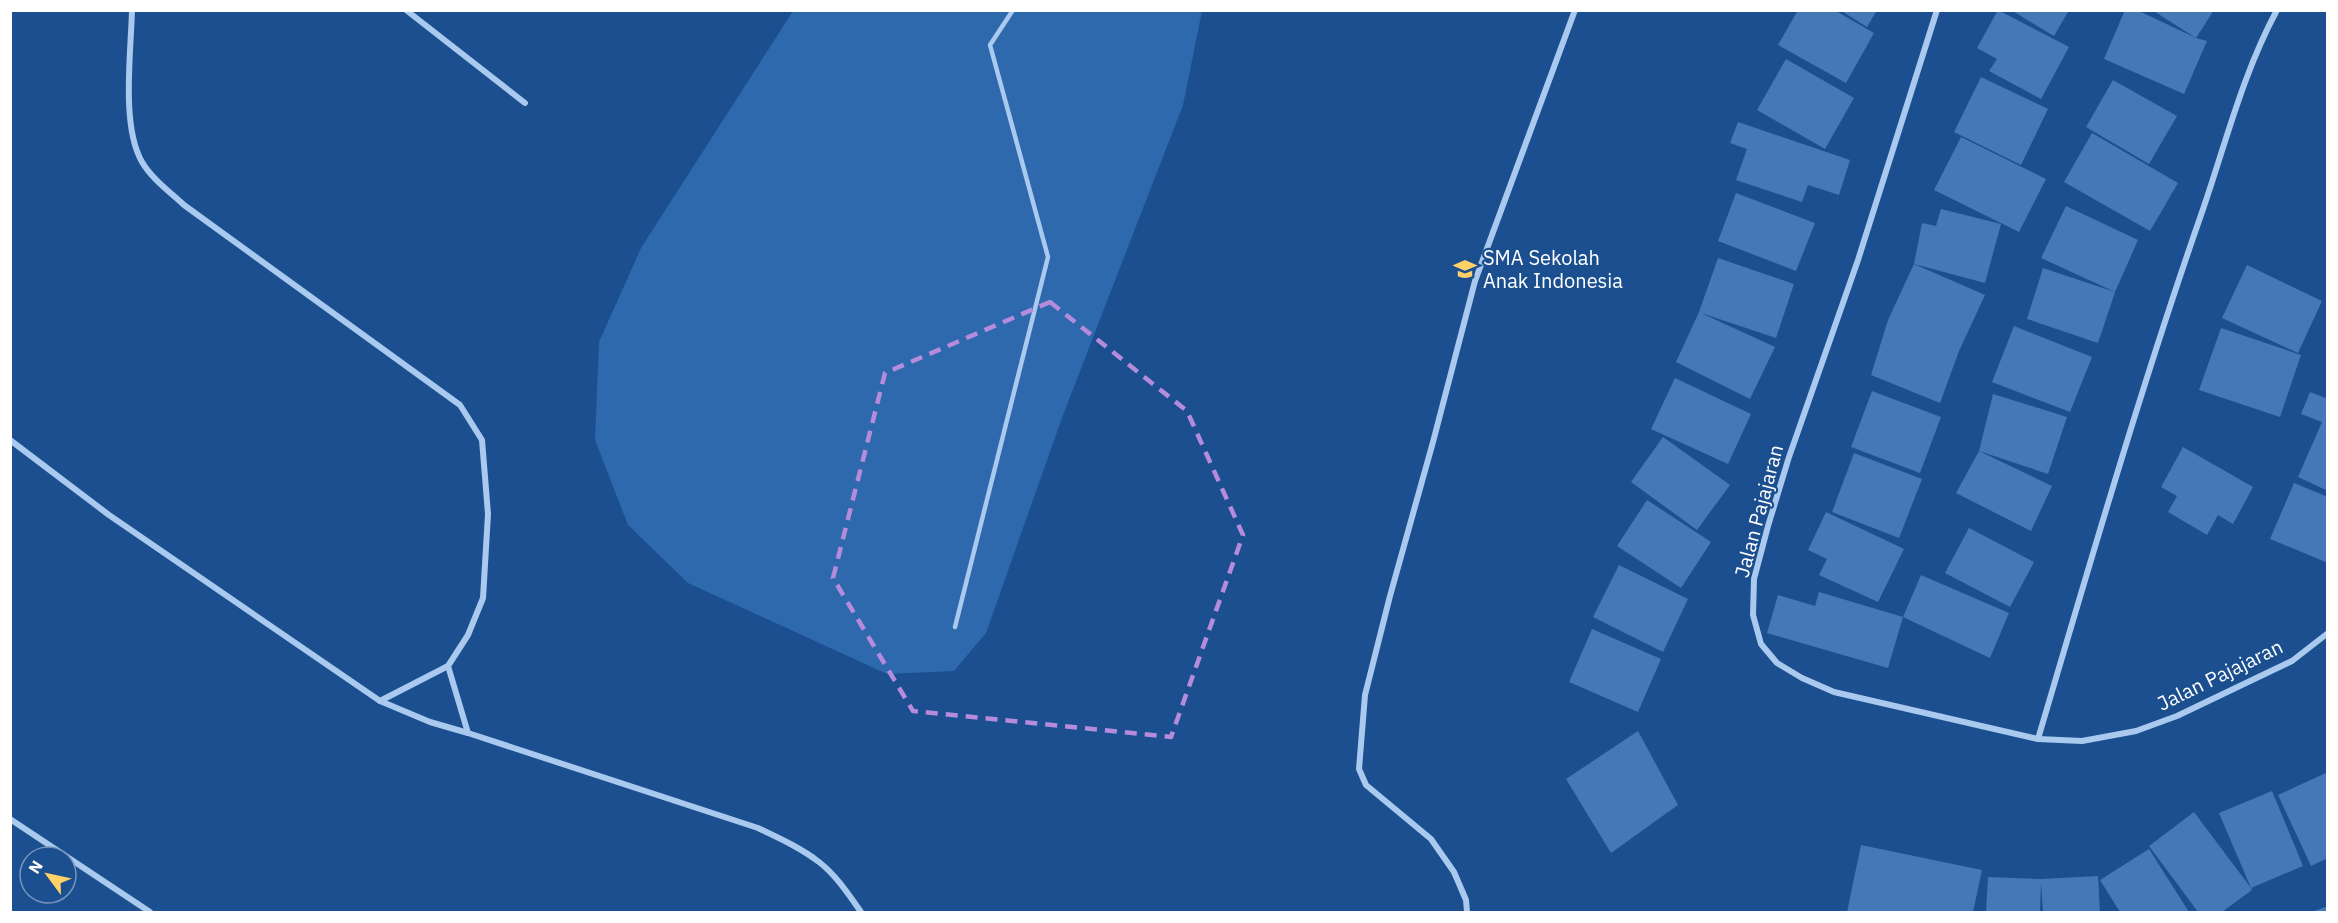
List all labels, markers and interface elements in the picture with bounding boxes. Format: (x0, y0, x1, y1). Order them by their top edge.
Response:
place label: SMA Sekolah Anak Indonesia (1483, 244, 1623, 294)
school or university icon: SMA Sekolah Anak Indonesia (1452, 256, 1478, 282)
street label: Jalan Pajajaran (1728, 442, 1789, 580)
street label: Jalan Pajajaran (2153, 633, 2287, 717)
north arrow (18, 845, 78, 905)
text: N (24, 857, 47, 877)

